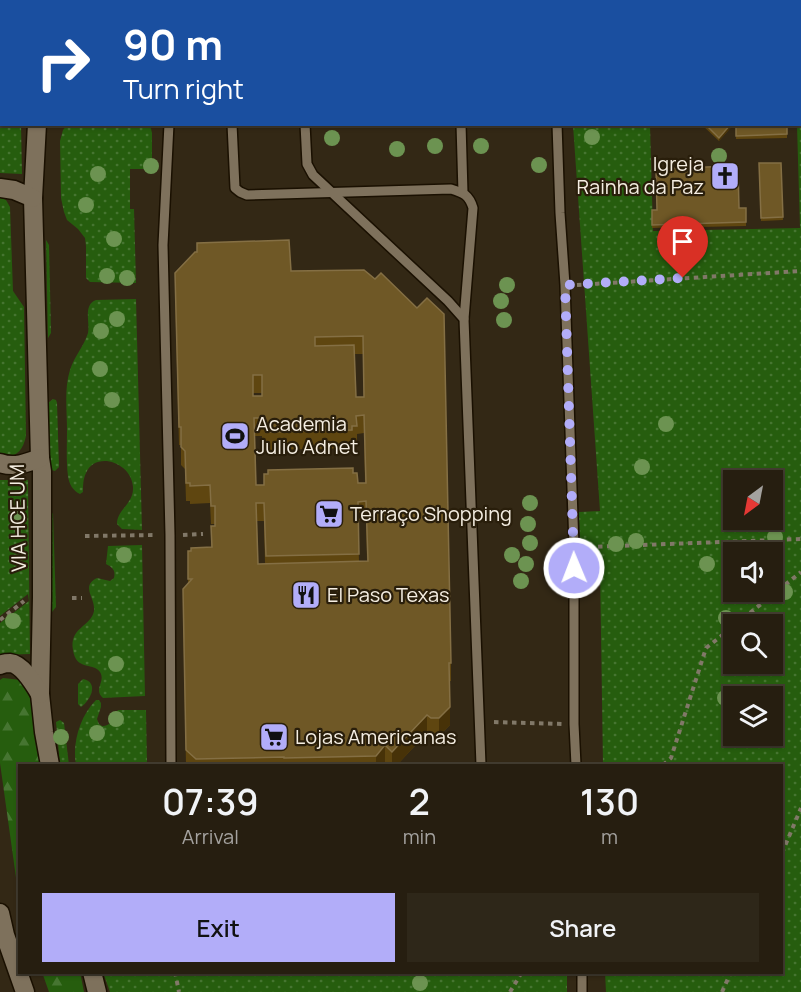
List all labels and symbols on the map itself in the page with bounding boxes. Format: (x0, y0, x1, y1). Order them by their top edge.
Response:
place label: Igreja Rainha da Paz (576, 150, 704, 200)
church icon: Igreja Rainha da Paz (709, 160, 741, 192)
pin (657, 216, 708, 278)
place label: Academia Julio Adnet (256, 410, 358, 460)
sports icon: Academia Julio Adnet (219, 420, 251, 452)
street label: VIA HCE UM (3, 464, 32, 572)
north arrow (723, 470, 783, 530)
supermarket icon: Terraço Shopping (313, 498, 345, 530)
place label: Terraço Shopping (350, 500, 512, 527)
position arrow (542, 536, 606, 600)
restaurant icon: El Paso Texas (290, 579, 322, 611)
place label: El Paso Texas (327, 581, 450, 608)
supermarket icon: Lojas Americanas (258, 721, 290, 753)
place label: Lojas Americanas (295, 723, 456, 750)

